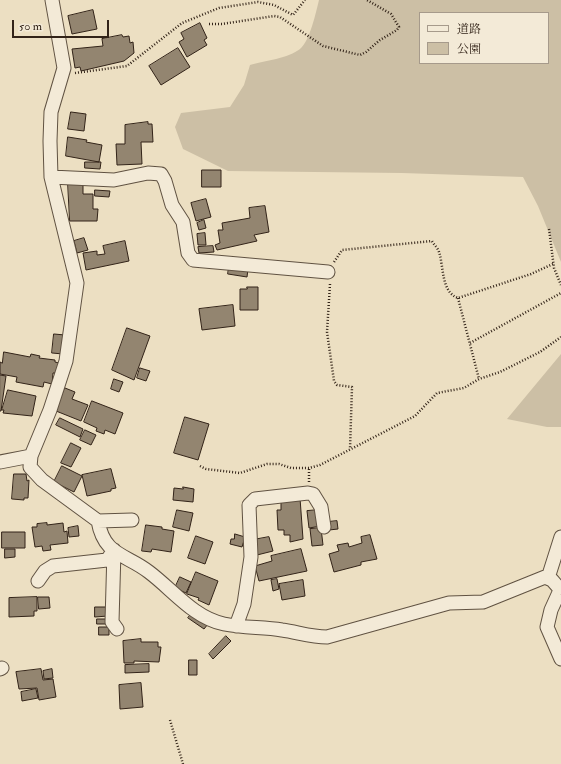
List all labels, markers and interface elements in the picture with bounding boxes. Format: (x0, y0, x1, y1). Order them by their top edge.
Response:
scale bar (14, 12, 111, 38)
legend (419, 12, 549, 64)
text: 50 m (19, 19, 42, 34)
text: 道路 (457, 22, 481, 37)
text: 公園 (457, 42, 481, 57)

